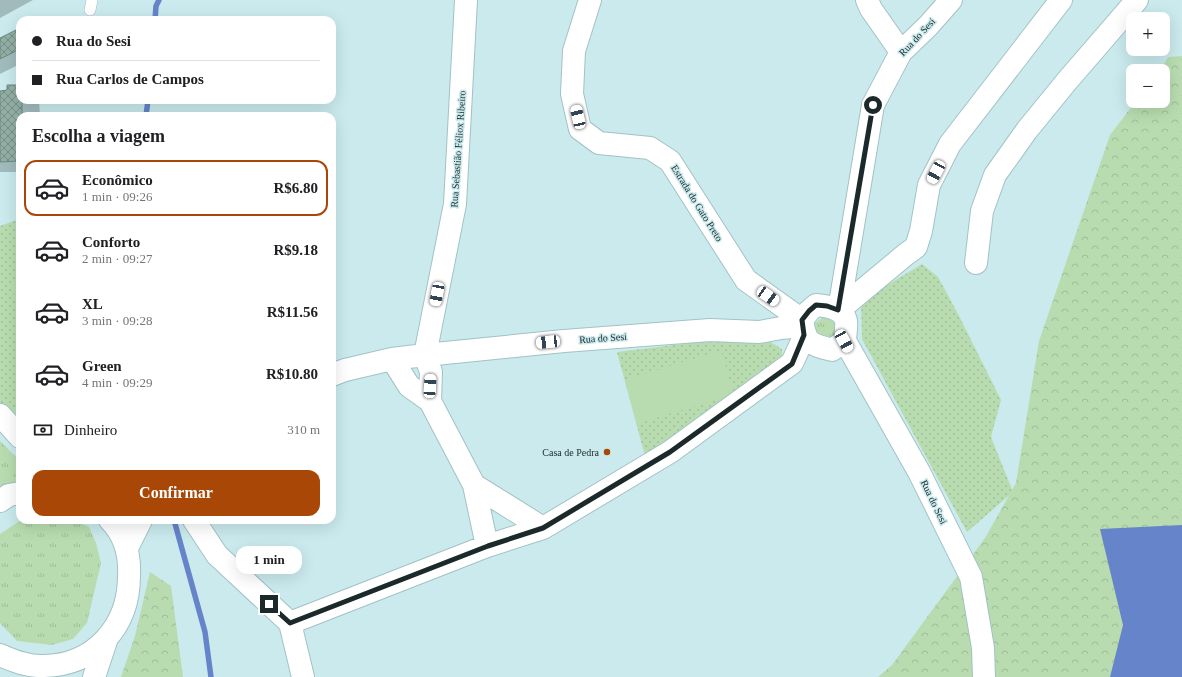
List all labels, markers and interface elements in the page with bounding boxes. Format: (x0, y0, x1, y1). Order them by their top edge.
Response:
map controls (1126, 12, 1170, 108)
button: + (1126, 12, 1170, 56)
street label: Rua do Sesi (897, 16, 937, 58)
text: Rua do Sesi (56, 33, 131, 49)
button: − (1126, 64, 1170, 108)
text: Rua Carlos de Campos (56, 71, 204, 87)
street label: Rua Sebastião Féliox Ribeiro (448, 90, 468, 208)
route start (864, 96, 882, 114)
car (569, 104, 587, 130)
text: Escolha a viagem (32, 126, 165, 146)
car (925, 159, 947, 185)
street label: Estrada do Gato Preto (669, 163, 725, 243)
icon: car (34, 170, 70, 206)
text: Econômico (82, 172, 153, 188)
text: R$6.80 (273, 180, 318, 196)
text: 1 min · 09:26 (82, 189, 152, 204)
icon: car (34, 232, 70, 268)
text: Conforto (82, 234, 140, 250)
text: R$9.18 (273, 242, 318, 258)
text: 2 min · 09:27 (82, 251, 152, 266)
car (429, 281, 445, 307)
car (755, 284, 781, 308)
icon: car (34, 294, 70, 330)
text: XL (82, 296, 103, 312)
text: R$11.56 (267, 304, 318, 320)
text: 3 min · 09:28 (82, 313, 152, 328)
car (833, 328, 855, 354)
street label: Rua do Sesi (579, 331, 627, 345)
car (535, 335, 561, 349)
icon: car (34, 356, 70, 392)
text: Green (82, 358, 122, 374)
text: R$10.80 (266, 366, 318, 382)
car (423, 374, 437, 398)
text: 4 min · 09:29 (82, 375, 152, 390)
icon: cash (32, 419, 54, 441)
text: Dinheiro (64, 422, 117, 438)
text: 310 m (287, 422, 320, 437)
place label: Casa de Pedra (542, 447, 600, 458)
marker: Casa de Pedra (602, 447, 612, 457)
button: Confirmar (32, 470, 320, 516)
street label: Rua do Sesi (919, 478, 950, 526)
callout: 1 min (236, 546, 302, 574)
text: 1 min (253, 552, 285, 567)
route end (260, 595, 278, 613)

